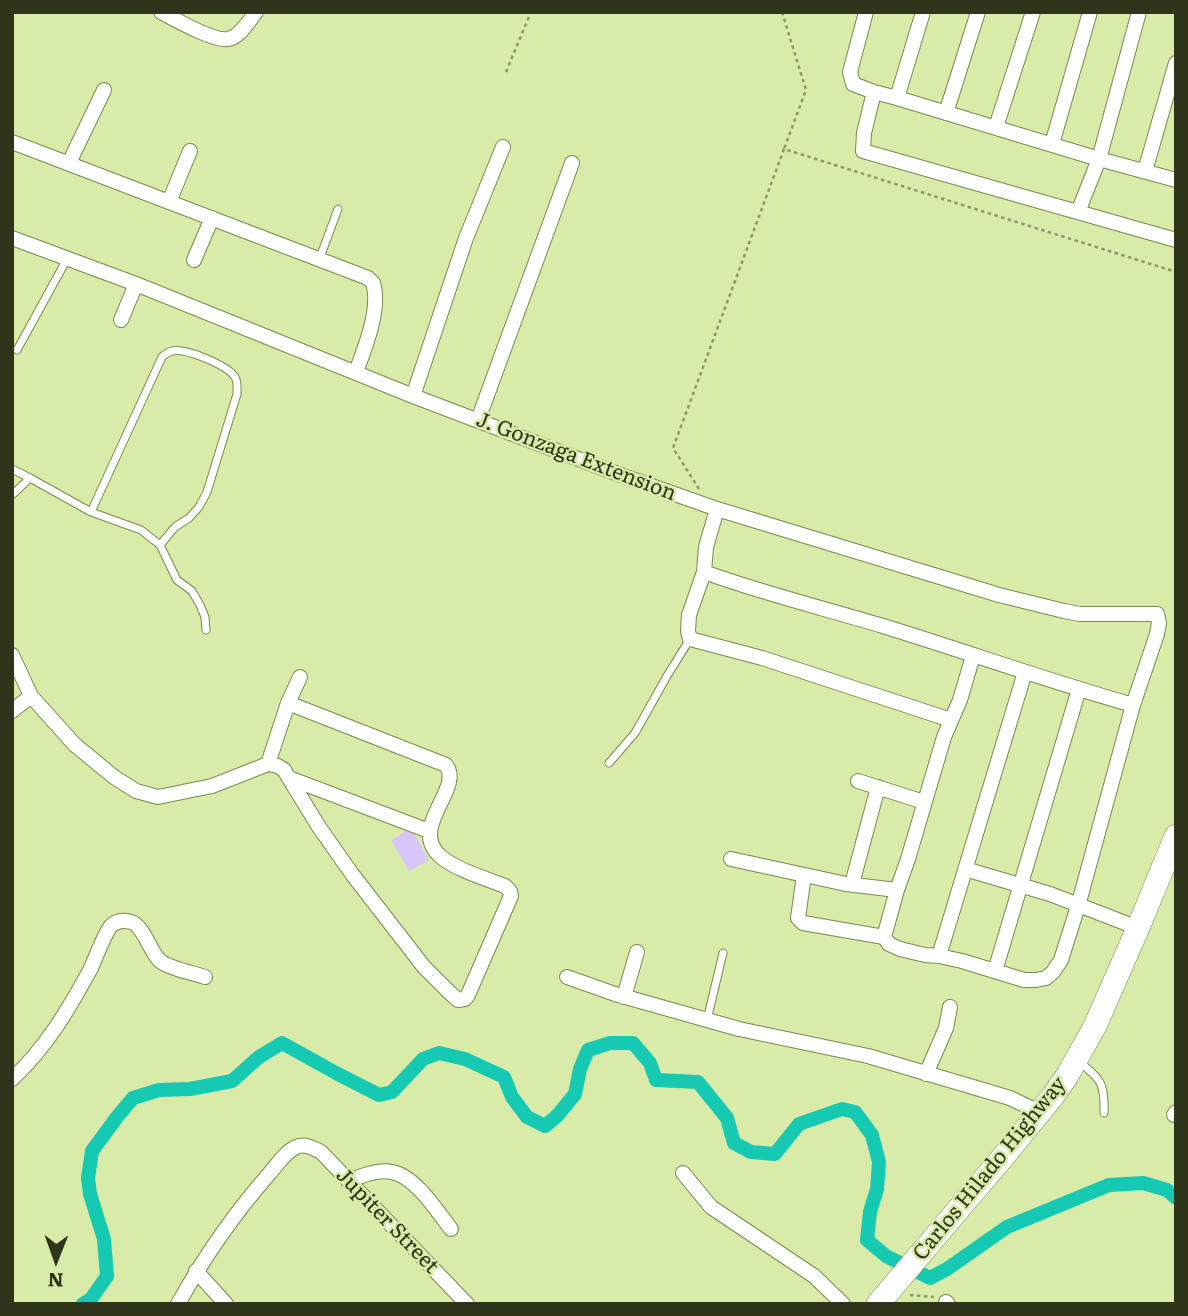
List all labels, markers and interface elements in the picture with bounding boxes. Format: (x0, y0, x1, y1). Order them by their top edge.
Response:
street label: J. Gonzaga Extension (472, 407, 680, 507)
street label: Carlos Hilado Highway (908, 1072, 1072, 1266)
street label: Jupiter Street (330, 1163, 444, 1279)
north arrow (21, 1225, 91, 1295)
text: N (47, 1267, 64, 1295)

